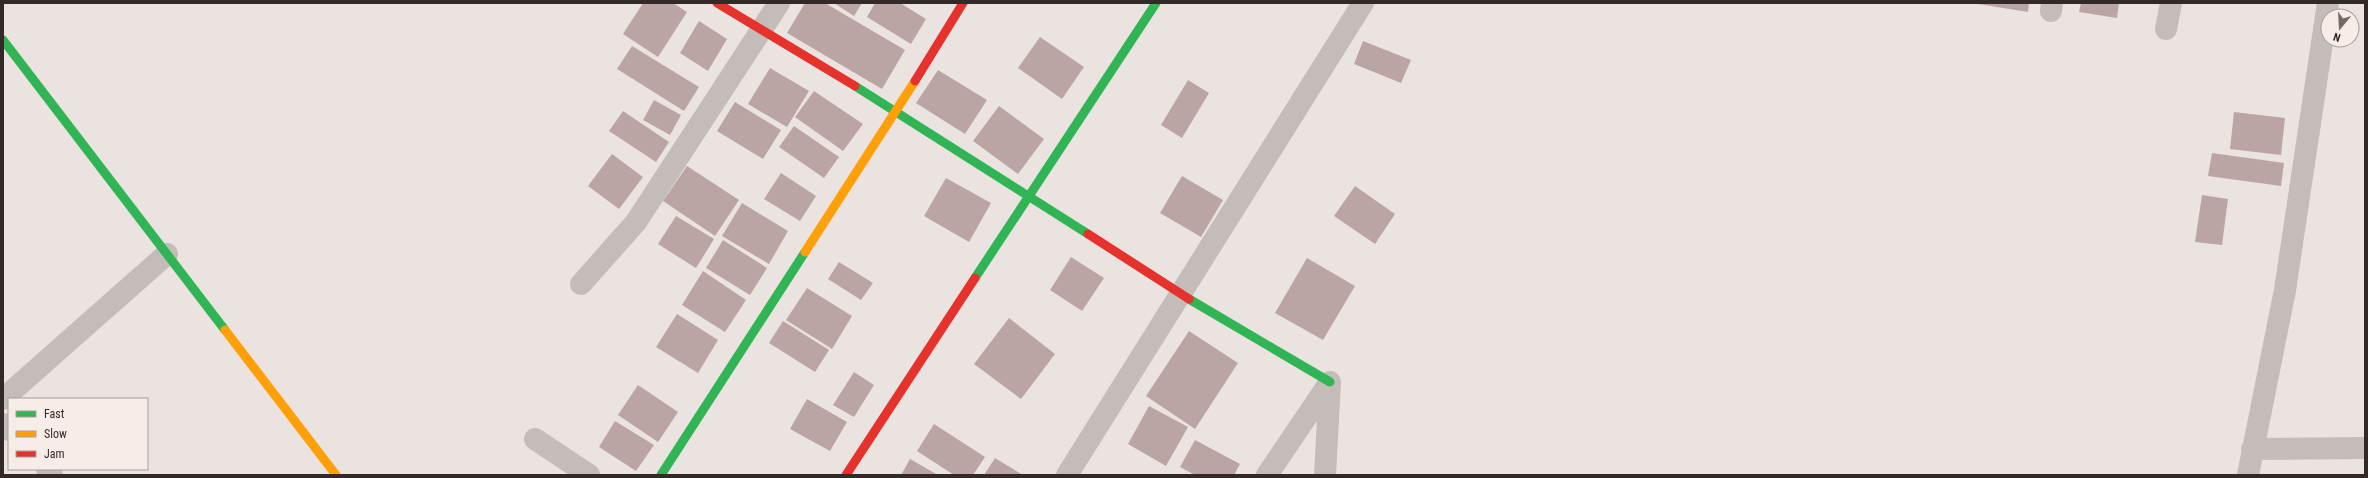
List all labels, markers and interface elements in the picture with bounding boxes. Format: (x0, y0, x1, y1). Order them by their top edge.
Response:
north arrow (2320, 8, 2360, 48)
text: N (2332, 30, 2342, 44)
legend (8, 398, 148, 470)
text: Fast (44, 407, 65, 421)
text: Slow (44, 427, 67, 441)
text: Jam (44, 447, 65, 461)

